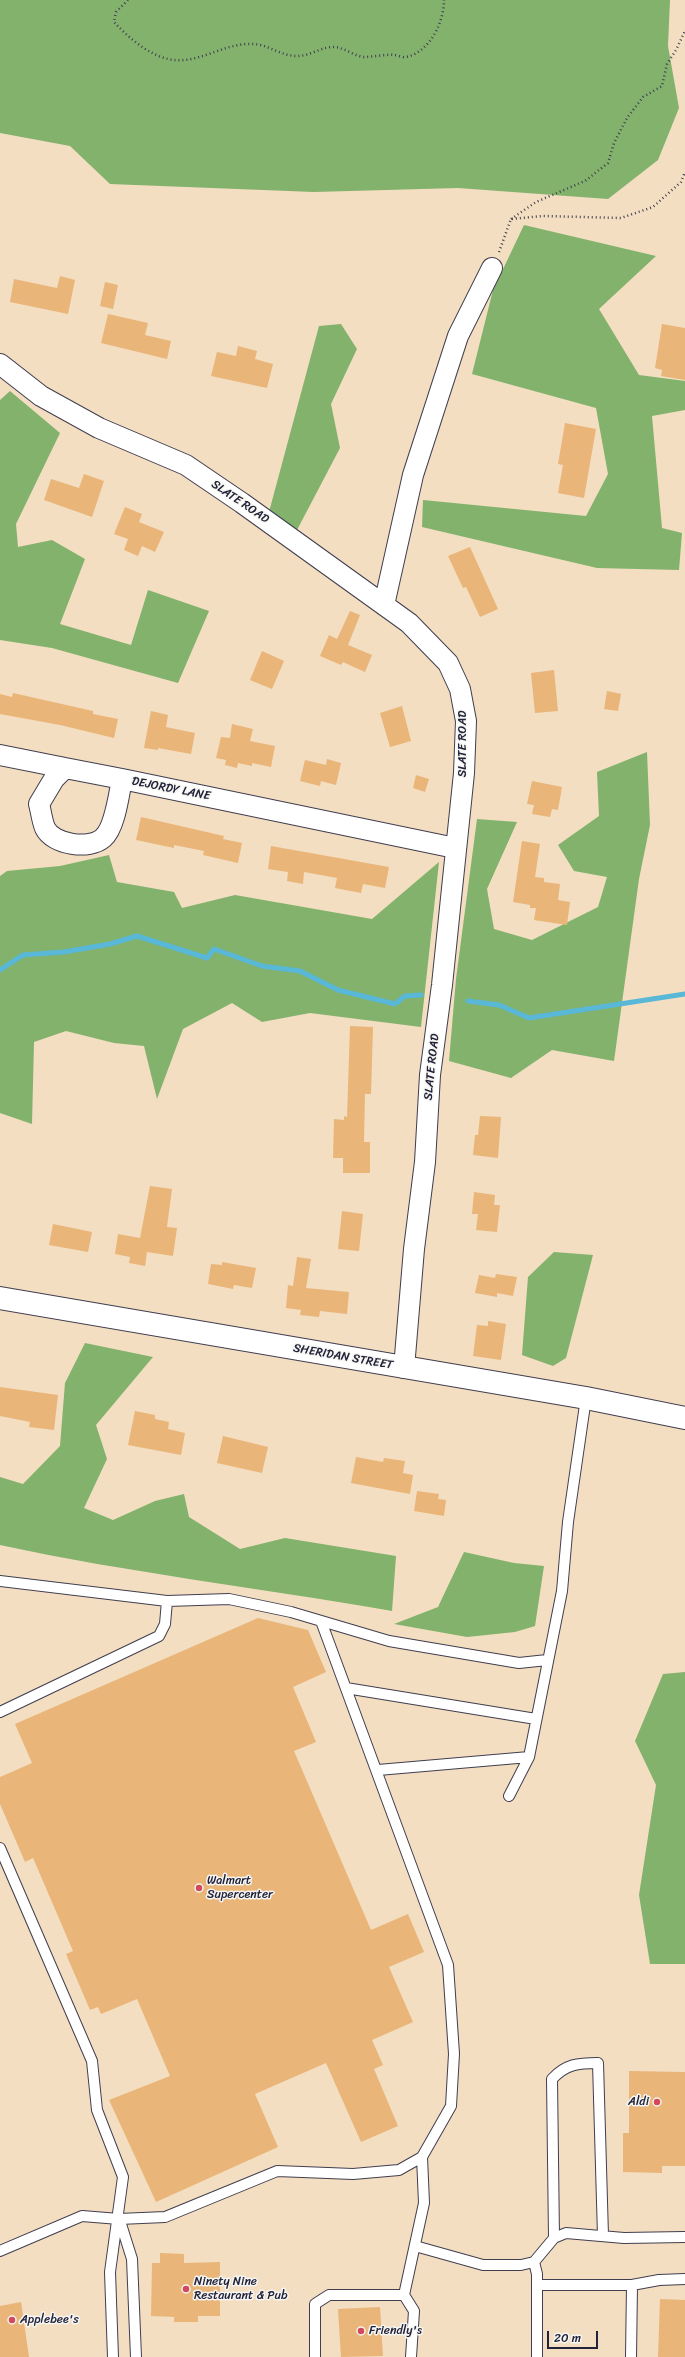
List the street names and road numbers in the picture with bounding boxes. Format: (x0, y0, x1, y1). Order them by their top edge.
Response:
street label: SLATE ROAD (208, 477, 272, 527)
street label: SLATE ROAD (456, 711, 470, 777)
street label: DEJORDY LANE (130, 774, 212, 804)
street label: SLATE ROAD (421, 1033, 443, 1101)
street label: SHERIDAN STREET (292, 1341, 394, 1373)

